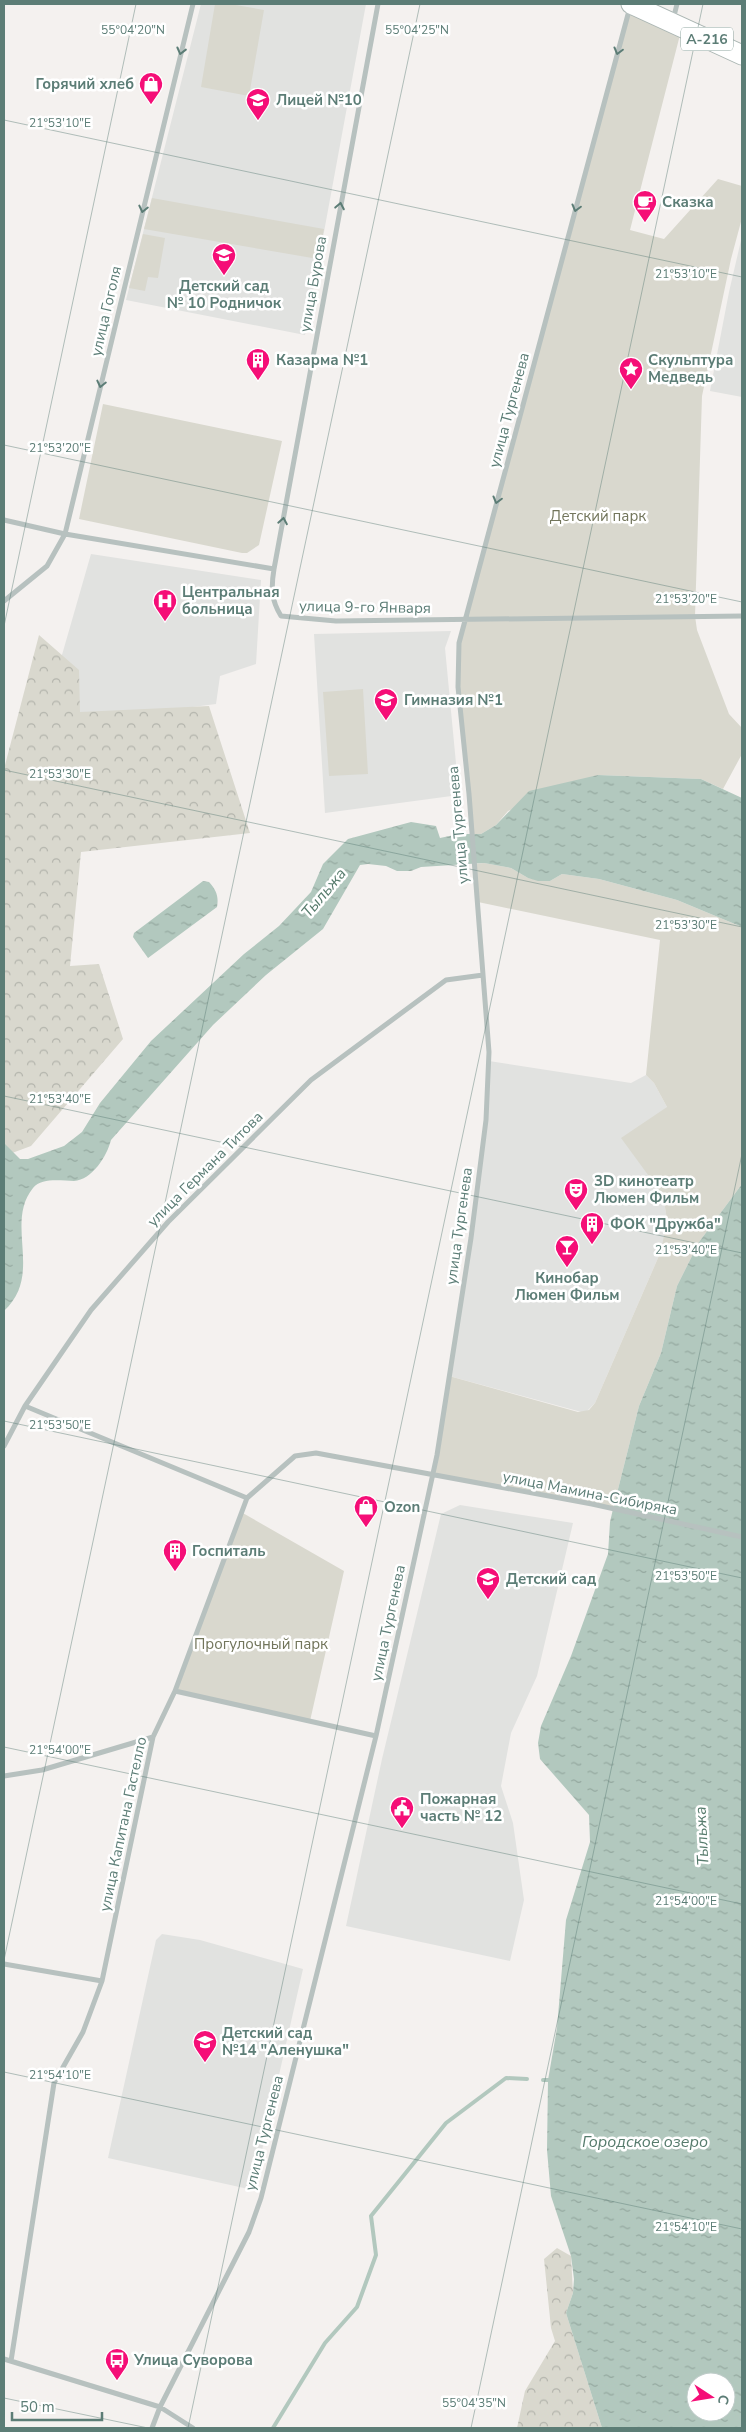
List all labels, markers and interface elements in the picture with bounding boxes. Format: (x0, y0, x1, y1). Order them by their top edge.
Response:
text: 55°04'20"N (101, 22, 165, 38)
text: 55°04'25"N (385, 22, 449, 38)
road number: А-216 (681, 28, 733, 50)
one-way arrow (176, 46, 186, 55)
one-way arrow (614, 46, 624, 54)
shop icon: Горячий хлеб (138, 71, 164, 105)
place label: Горячий хлеб (36, 74, 134, 94)
school or university icon: Лицей №10 (245, 87, 271, 121)
place label: Лицей №10 (276, 90, 362, 110)
text: 21°53'10"E (29, 115, 91, 131)
cafe icon: Сказка (632, 189, 658, 223)
place label: Сказка (662, 192, 714, 212)
one-way arrow (334, 202, 345, 211)
one-way arrow (571, 203, 582, 212)
one-way arrow (138, 205, 149, 214)
street label: улица Бурова (295, 234, 331, 334)
school or university icon: Детский сад № 10 Родничок (211, 242, 237, 276)
street label: улица Гоголя (86, 264, 126, 358)
text: 21°53'10"E (655, 266, 717, 282)
place label: Детский сад № 10 Родничок (167, 276, 282, 313)
building icon: Казарма №1 (245, 347, 271, 381)
place label: Казарма №1 (276, 350, 368, 370)
street label: улица Тургенева (484, 350, 534, 470)
place label: Скульптура Медведь (648, 350, 733, 387)
place icon: Скульптура Медведь (618, 356, 644, 390)
one-way arrow (96, 380, 107, 389)
text: 21°53'20"E (29, 440, 91, 456)
one-way arrow (493, 495, 503, 503)
park label: Детский парк (550, 506, 646, 526)
one-way arrow (277, 517, 287, 525)
place label: Центральная больница (182, 582, 280, 619)
hospital icon: Центральная больница (152, 588, 178, 622)
text: 21°53'20"E (655, 591, 717, 607)
street label: улица 9-го Января (299, 596, 431, 618)
school or university icon: Гимназия №1 (373, 687, 399, 721)
place label: Гимназия №1 (404, 690, 503, 710)
street label: улица Тургенева (443, 765, 473, 885)
text: 21°53'30"E (29, 766, 91, 782)
water label: Тыльжа (297, 863, 351, 923)
text: 21°53'30"E (655, 917, 717, 933)
text: 21°53'40"E (29, 1091, 91, 1107)
street label: улица Германа Титова (143, 1107, 267, 1231)
street label: улица Тургенева (441, 1166, 477, 1286)
place label: 3D кинотеатр Люмен Фильм (594, 1171, 699, 1208)
theatre icon: 3D кинотеатр Люмен Фильм (563, 1177, 589, 1211)
building icon: ФОК "Дружба" (579, 1211, 605, 1245)
place label: ФОК "Дружба" (610, 1214, 721, 1234)
bar icon: Кинобар Люмен Фильм (554, 1234, 580, 1268)
text: 21°53'40"E (655, 1242, 717, 1258)
place label: Кинобар Люмен Фильм (514, 1268, 620, 1305)
text: 21°53'50"E (29, 1417, 91, 1433)
street label: улица Мамина-Сибиряка (501, 1466, 679, 1520)
shop icon: Ozon (353, 1494, 379, 1528)
place label: Ozon (384, 1497, 420, 1517)
building icon: Госпиталь (162, 1538, 188, 1572)
place label: Госпиталь (192, 1541, 266, 1561)
street label: улица Тургенева (366, 1563, 410, 1683)
school or university icon: Детский сад (475, 1566, 501, 1600)
text: 21°53'50"E (655, 1568, 717, 1584)
place label: Детский сад (506, 1569, 596, 1589)
park label: Прогулочный парк (194, 1634, 328, 1654)
street label: улица Капитана Гастелло (95, 1735, 151, 1913)
text: 21°54'00"E (29, 1742, 91, 1758)
place label: Пожарная часть № 12 (420, 1789, 502, 1826)
public building icon: Пожарная часть № 12 (389, 1795, 415, 1829)
water label: Тыльжа (689, 1806, 715, 1866)
text: 21°54'00"E (655, 1893, 717, 1909)
place label: Детский сад №14 "Аленушка" (222, 2023, 349, 2060)
school or university icon: Детский сад №14 "Аленушка" (192, 2029, 218, 2063)
text: 21°54'10"E (29, 2067, 91, 2083)
street label: улица Тургенева (240, 2073, 288, 2193)
water label: Городское озеро (582, 2131, 708, 2153)
text: 21°54'10"E (655, 2219, 717, 2235)
bus stop icon: Улица Суворова (104, 2347, 130, 2381)
place label: Улица Суворова (133, 2350, 253, 2370)
north arrow (686, 2372, 736, 2422)
scale bar (12, 2390, 102, 2422)
text: С (713, 2393, 734, 2407)
text: 55°04'35"N (442, 2395, 506, 2411)
text: 50 m (20, 2397, 55, 2417)

